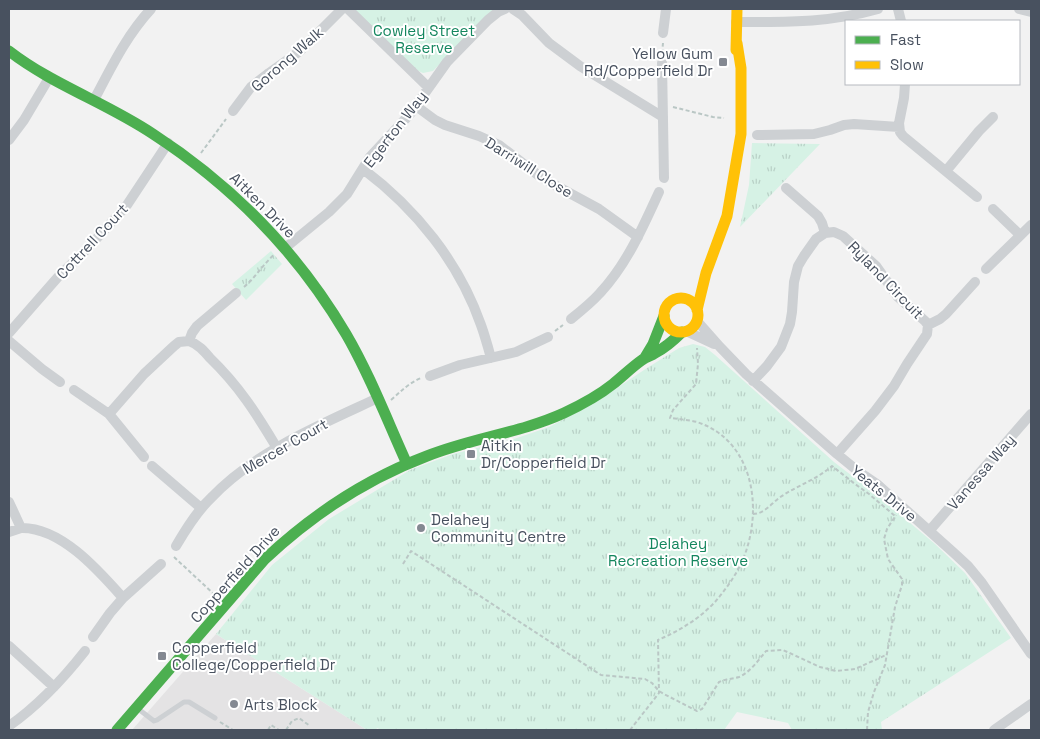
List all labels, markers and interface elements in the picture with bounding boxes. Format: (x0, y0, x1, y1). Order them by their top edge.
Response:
legend (845, 20, 1020, 85)
park label: Cowley Street Reserve (373, 21, 475, 57)
street label: Gorong Walk (247, 22, 327, 96)
text: Fast (890, 30, 921, 49)
place label: Yellow Gum Rd/Copperfield Dr (584, 44, 713, 80)
text: Slow (890, 55, 924, 74)
marker: Yellow Gum Rd/Copperfield Dr (717, 56, 729, 68)
street label: Egerton Way (359, 87, 431, 171)
street label: Darriwill Close (482, 132, 576, 202)
street label: Aitken Drive (226, 168, 300, 242)
street label: Cottrell Court (52, 199, 132, 283)
street label: Ryland Circuit (844, 237, 928, 323)
street label: Mercer Court (239, 414, 331, 478)
street label: Vanessa Way (943, 430, 1019, 514)
place label: Aitkin Dr/Copperfield Dr (481, 436, 606, 472)
marker: Aitkin Dr/Copperfield Dr (465, 448, 477, 460)
street label: Yeats Drive (847, 461, 921, 525)
place label: Delahey Community Centre (431, 510, 566, 546)
street label: Copperfield Drive (186, 521, 284, 627)
marker: Delahey Community Centre (415, 522, 427, 534)
park label: Delahey Recreation Reserve (608, 534, 748, 570)
place label: Copperfield College/Copperfield Dr (172, 638, 336, 674)
marker: Copperfield College/Copperfield Dr (156, 650, 168, 662)
place label: Arts Block (244, 695, 318, 714)
marker: Arts Block (228, 698, 240, 710)

